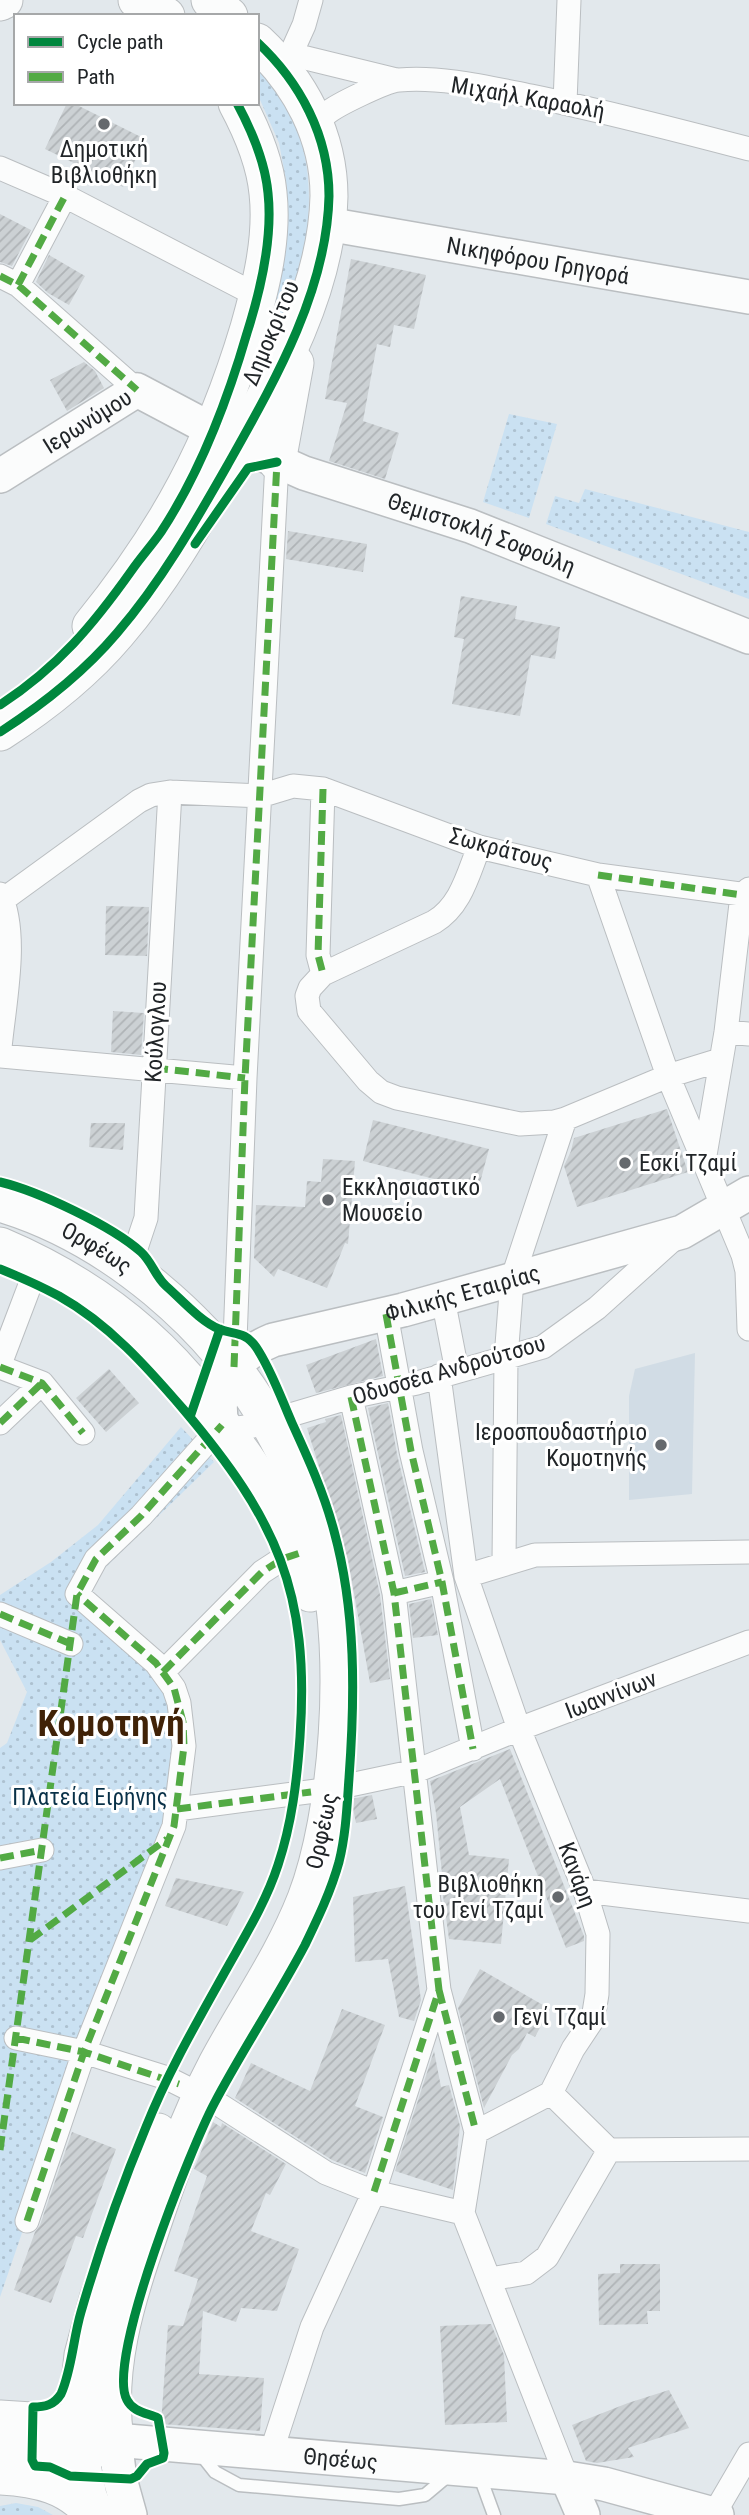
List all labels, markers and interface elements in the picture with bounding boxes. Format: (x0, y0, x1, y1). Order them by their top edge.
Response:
legend (14, 14, 259, 105)
text: Cycle path (77, 30, 163, 54)
text: Path (77, 65, 115, 89)
street label: Μιχαήλ Καραολή (449, 71, 607, 125)
marker: Δημοτική Βιβλιοθήκη (96, 116, 112, 132)
place label: Δημοτική Βιβλιοθήκη (51, 136, 157, 189)
street label: Νικηφόρου Γρηγορά (445, 231, 631, 290)
street label: Δημοκρίτου (237, 277, 305, 389)
street label: Ιερωνύμου (38, 383, 136, 459)
street label: Θεμιστοκλή Σοφούλη (384, 487, 579, 580)
street label: Σωκράτους (446, 822, 556, 876)
street label: Κούλογλου (140, 981, 172, 1083)
place label: Εσκί Τζαμί (639, 1150, 737, 1177)
marker: Εσκί Τζαμί (617, 1155, 633, 1171)
place label: Εκκλησιαστικό Μουσείο (342, 1174, 480, 1227)
marker: Εκκλησιαστικό Μουσείο (320, 1192, 336, 1208)
street label: Ορφέως (57, 1216, 137, 1279)
street label: Φιλικής Εταιρίας (383, 1259, 543, 1327)
street label: Οδυσσέα Ανδρούτσου (350, 1330, 548, 1410)
place label: Ιεροσπουδαστήριο Κομοτηνής (475, 1419, 647, 1472)
marker: Ιεροσπουδαστήριο Κομοτηνής (653, 1437, 669, 1453)
street label: Ιωαννίνων (561, 1665, 661, 1725)
district label: Κομοτηνή (37, 1702, 185, 1745)
park label: Πλατεία Ειρήνης (12, 1784, 168, 1811)
street label: Ορφέως (301, 1790, 343, 1872)
street label: Κανάρη (552, 1839, 602, 1911)
place label: Βιβλιοθήκη του Γενί Τζαμί (412, 1871, 544, 1924)
marker: Βιβλιοθήκη του Γενί Τζαμί (550, 1889, 566, 1905)
place label: Γενί Τζαμί (513, 2004, 606, 2031)
marker: Γενί Τζαμί (491, 2009, 507, 2025)
street label: Θησέως (302, 2442, 379, 2476)

